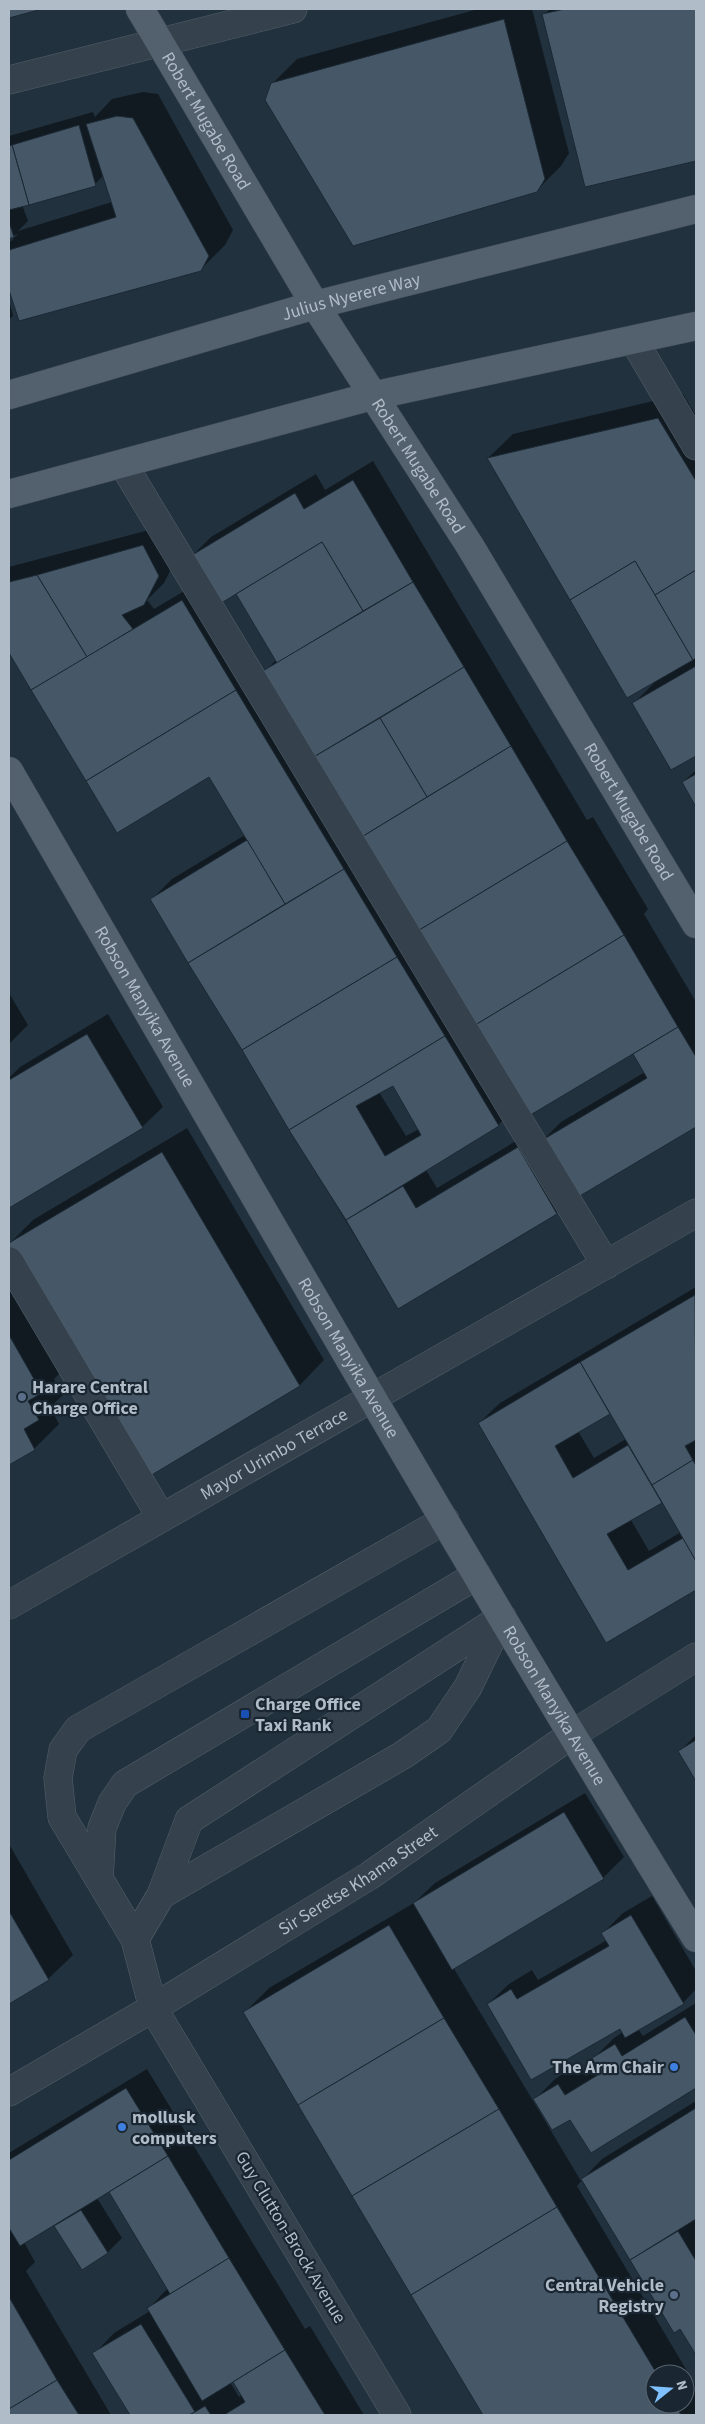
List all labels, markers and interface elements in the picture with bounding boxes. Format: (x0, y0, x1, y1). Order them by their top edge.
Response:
street label: Robert Mugabe Road (155, 47, 256, 195)
street label: Julius Nyerere Way (279, 267, 424, 327)
street label: Robert Mugabe Road (365, 393, 471, 539)
street label: Robert Mugabe Road (578, 738, 679, 886)
street label: Robson Manyika Avenue (88, 922, 201, 1092)
street label: Robson Manyika Avenue (292, 1273, 405, 1443)
place label: Harare Central Charge Office (32, 1375, 148, 1421)
marker: Harare Central Charge Office (16, 1391, 28, 1403)
street label: Mayor Urimbo Terrace (196, 1402, 353, 1506)
street label: Robson Manyika Avenue (496, 1621, 612, 1790)
place label: Charge Office Taxi Rank (255, 1692, 361, 1738)
marker: Charge Office Taxi Rank (239, 1708, 251, 1720)
street label: Sir Seretse Khama Street (274, 1820, 443, 1942)
place label: The Arm Chair (552, 2055, 665, 2080)
marker: The Arm Chair (668, 2061, 680, 2073)
place label: mollusk computers (132, 2105, 217, 2151)
marker: mollusk computers (116, 2121, 128, 2133)
street label: Guy Clutton-Brock Avenue (229, 2146, 352, 2328)
place label: Central Vehicle Registry (545, 2273, 665, 2319)
marker: Central Vehicle Registry (668, 2289, 680, 2301)
north arrow (645, 2364, 695, 2414)
text: N (671, 2378, 692, 2393)

